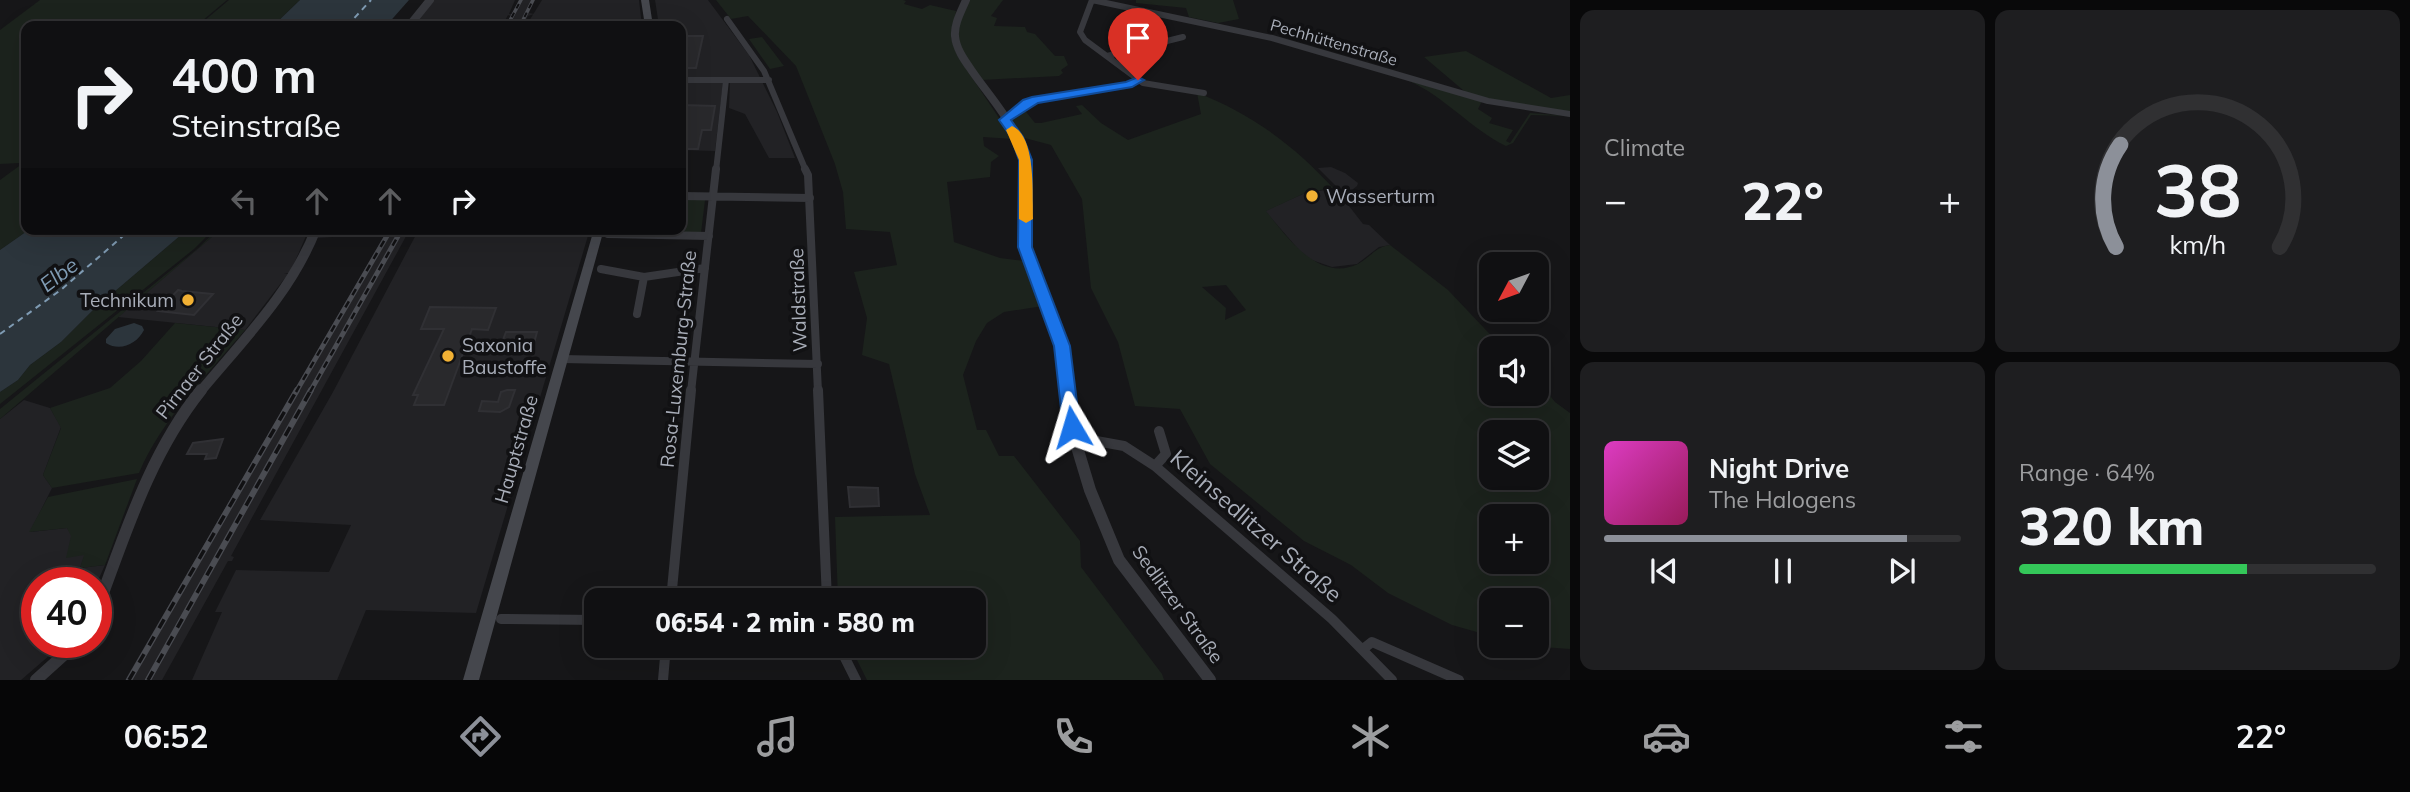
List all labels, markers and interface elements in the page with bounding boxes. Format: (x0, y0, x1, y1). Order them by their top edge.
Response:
pin (1108, 8, 1168, 80)
street label: Pechhüttenstraße (1268, 14, 1400, 70)
icon: arrive (1119, 19, 1157, 57)
text: 400 m (171, 44, 317, 105)
icon: right (56, 49, 147, 140)
text: Steinstraße (171, 105, 341, 145)
text: Climate (1604, 133, 1685, 162)
text: 38 (2154, 144, 2241, 235)
text: 22° (1741, 168, 1824, 233)
text: − (1604, 176, 1627, 224)
text: + (1938, 176, 1961, 224)
icon: left (225, 182, 263, 220)
icon: ahead (298, 182, 336, 220)
icon: ahead (371, 182, 409, 220)
icon: right (444, 182, 482, 220)
place label: Wasserturm (1326, 184, 1435, 208)
marker: Wasserturm (1304, 188, 1320, 204)
text: km/h (2169, 229, 2226, 260)
street label: Waldstraße (784, 248, 812, 352)
street label: Rosa-Luxemburg-Straße (655, 249, 701, 469)
water label: Elbe (34, 251, 83, 297)
north arrow (1479, 252, 1549, 322)
map controls (1479, 252, 1549, 658)
place label: Technikum (80, 288, 174, 312)
marker: Technikum (180, 292, 196, 308)
street label: Pirnaer Straße (150, 308, 248, 424)
place label: Saxonia Baustoffe (462, 333, 547, 379)
button: sound (1479, 336, 1549, 406)
marker: Saxonia Baustoffe (440, 348, 456, 364)
position arrow (1035, 390, 1109, 464)
street label: Hauptstraße (489, 392, 543, 506)
button: layers (1479, 420, 1549, 490)
street label: Kleinsedlitzer Straße (1164, 443, 1348, 608)
text: Night Drive (1709, 452, 1849, 485)
text: Range · 64% (2019, 458, 2155, 487)
text: The Halogens (1709, 485, 1856, 514)
text: 320 km (2019, 493, 2204, 558)
button: + (1479, 504, 1549, 574)
street label: Sedlitzer Straße (1127, 540, 1229, 668)
icon: previous (1645, 552, 1683, 590)
icon: pause (1764, 552, 1802, 590)
icon: next (1883, 552, 1921, 590)
speed limit sign: 40 (21, 567, 112, 658)
button: − (1479, 588, 1549, 658)
text: 06:54 · 2 min · 580 m (655, 606, 915, 639)
icon: directions (456, 712, 505, 761)
icon: music (753, 712, 802, 761)
icon: phone (1049, 712, 1098, 761)
icon: climate (1346, 712, 1395, 761)
icon: car (1642, 712, 1691, 761)
icon: filters (1939, 712, 1988, 761)
text: 06:52 (124, 716, 209, 756)
text: 22° (2236, 716, 2286, 756)

